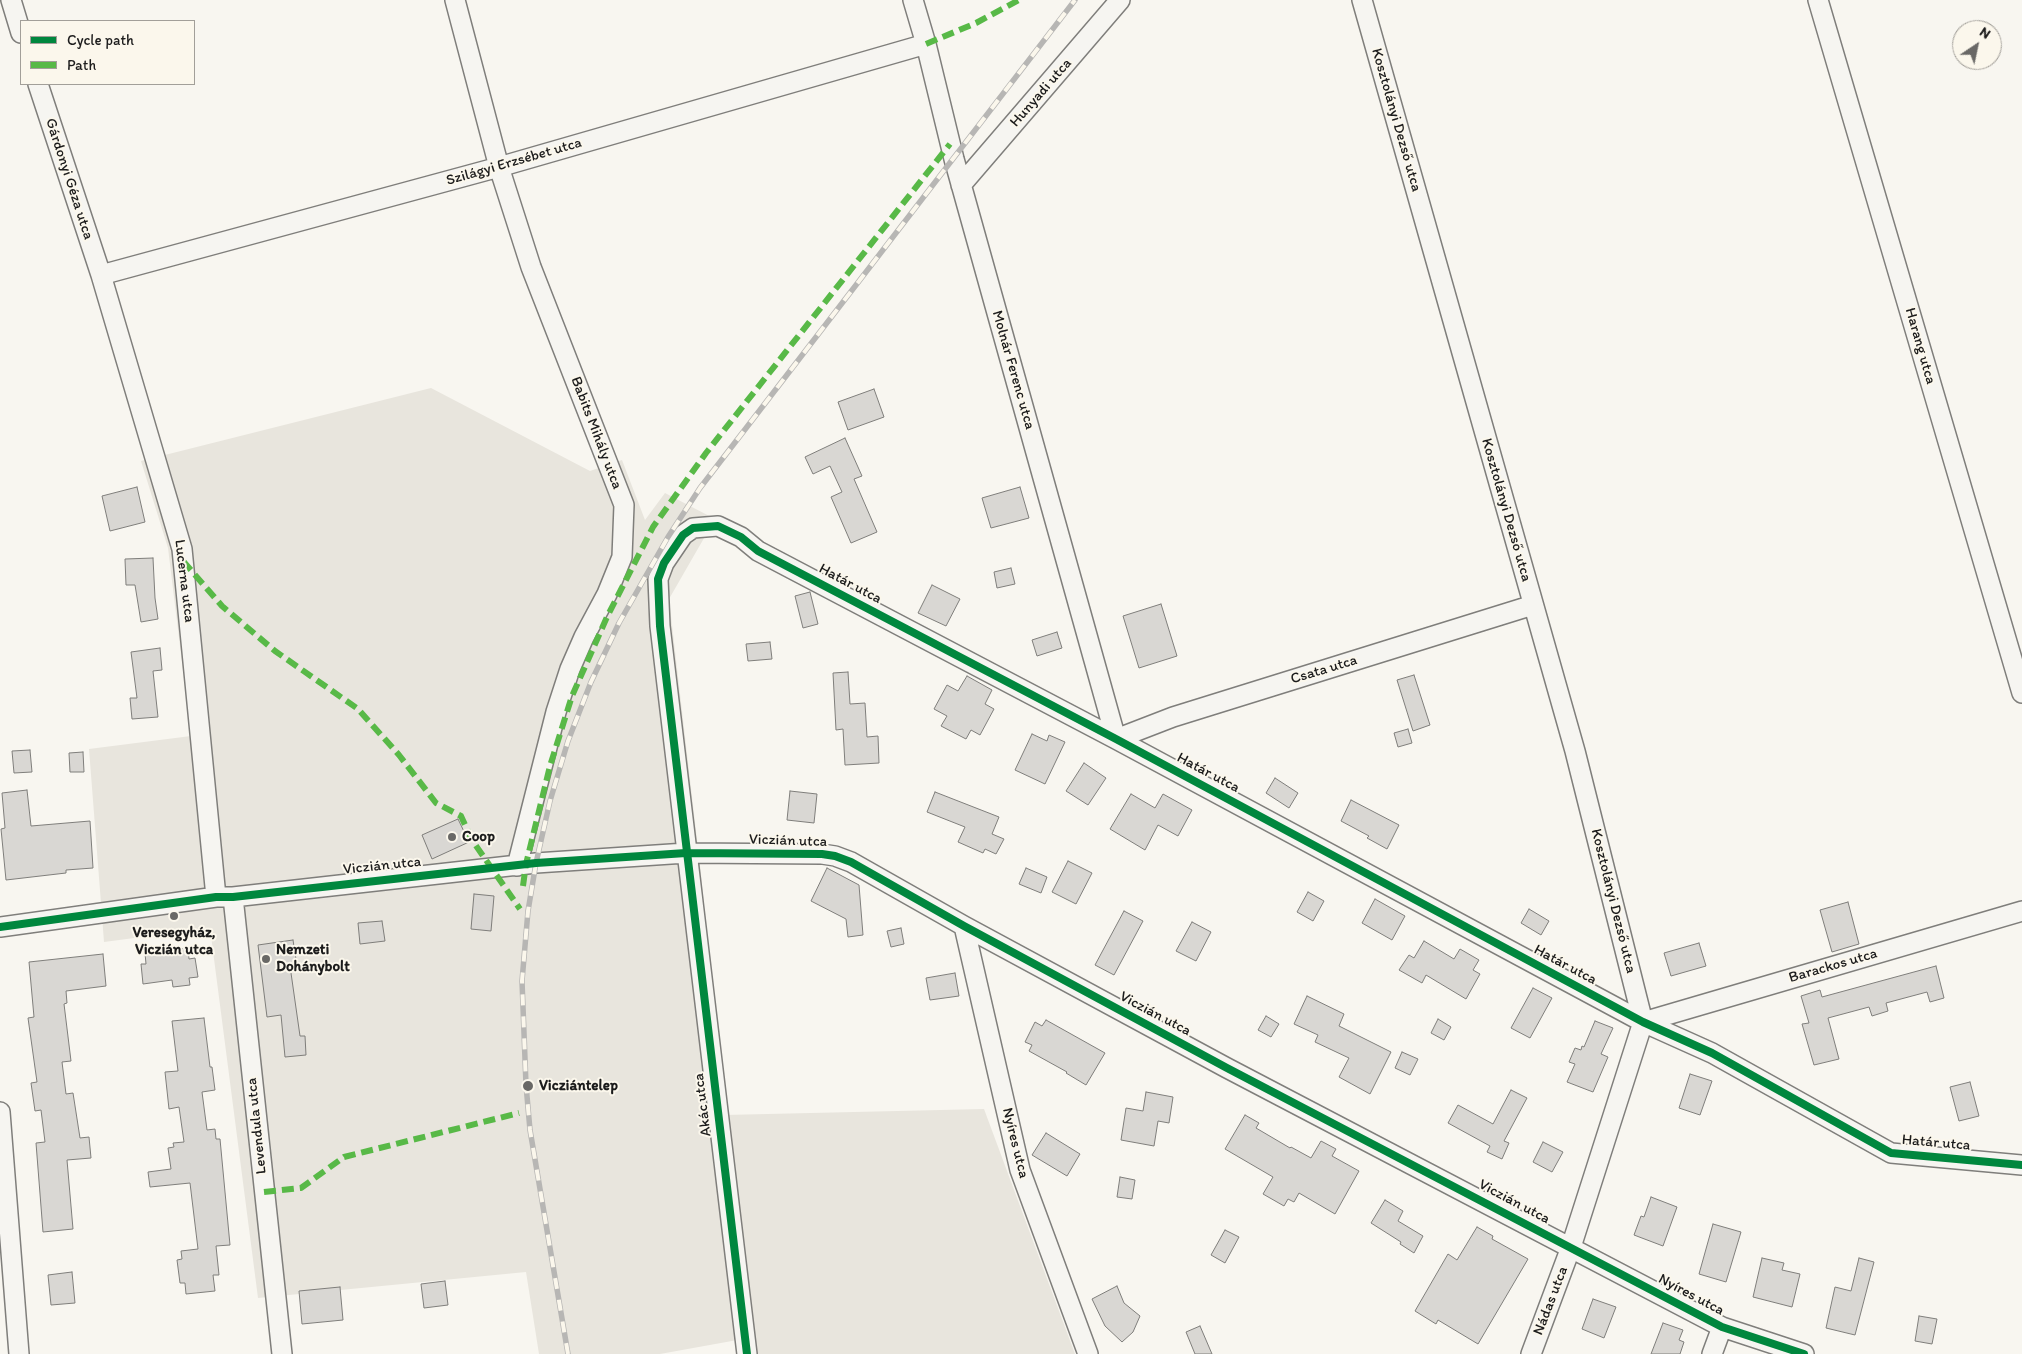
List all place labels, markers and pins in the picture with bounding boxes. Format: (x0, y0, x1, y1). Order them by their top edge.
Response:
place label: Coop (462, 828, 495, 846)
marker: Coop (446, 831, 458, 843)
marker: Veresegyház, Viczián utca (168, 910, 180, 922)
place label: Veresegyház, Viczián utca (132, 924, 216, 959)
place label: Nemzeti Dohánybolt (276, 941, 350, 976)
marker: Nemzeti Dohánybolt (260, 953, 272, 965)
place label: Vicziántelep (539, 1077, 618, 1095)
marker: Vicziántelep (521, 1079, 535, 1093)

